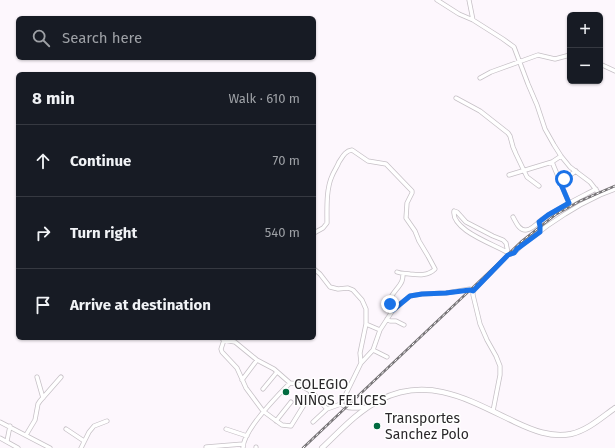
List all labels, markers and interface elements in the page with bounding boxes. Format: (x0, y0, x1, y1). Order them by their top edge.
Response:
map controls (567, 12, 603, 84)
button: + (567, 12, 603, 48)
search box (16, 16, 316, 60)
icon: search (30, 27, 52, 49)
text: Search here (62, 29, 142, 47)
button: − (567, 48, 603, 84)
text: 8 min (32, 88, 75, 109)
text: Walk · 610 m (228, 91, 300, 106)
icon: ahead (32, 150, 54, 172)
text: Continue (70, 152, 131, 170)
text: 70 m (273, 153, 300, 168)
route start (555, 170, 573, 188)
icon: right (32, 222, 54, 244)
text: Turn right (70, 224, 137, 242)
text: 540 m (265, 225, 300, 240)
icon: arrive (32, 294, 54, 316)
route end (381, 295, 399, 313)
text: Arrive at destination (70, 296, 211, 314)
place label: COLEGIO NIÑOS FELICES (294, 376, 387, 409)
marker: COLEGIO NIÑOS FELICES (281, 387, 291, 397)
place label: Transportes Sanchez Polo (385, 410, 469, 443)
marker: Transportes Sanchez Polo (372, 421, 382, 431)

